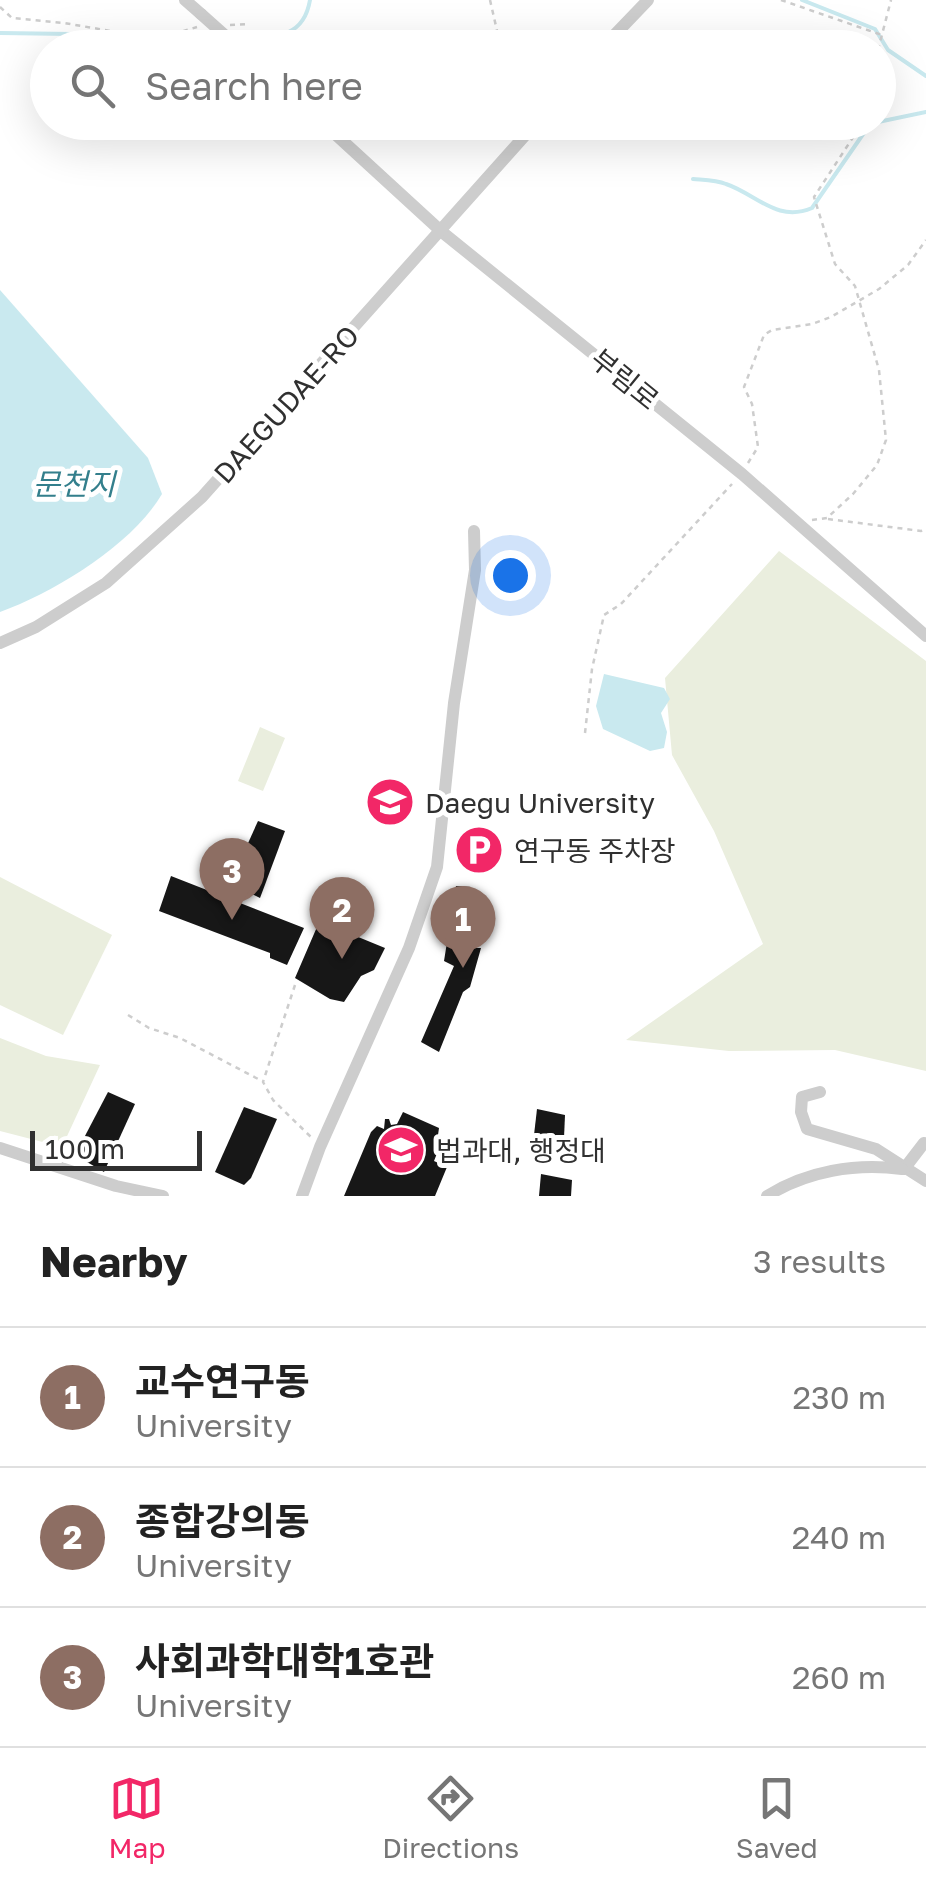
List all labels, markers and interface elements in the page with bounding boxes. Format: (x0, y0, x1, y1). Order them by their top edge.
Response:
search box (30, 30, 896, 140)
icon: search (65, 58, 120, 113)
text: Search here (145, 63, 363, 108)
street label: DAEGUDAE-RO (207, 319, 365, 489)
street label: 부림로 (585, 342, 665, 416)
water label: 문천지 (33, 466, 118, 502)
your location (485, 550, 536, 601)
school or university icon: Daegu University (364, 776, 416, 828)
place label: Daegu University (425, 786, 655, 819)
parking icon: 연구동 주차장 (453, 824, 505, 876)
place label: 연구동 주차장 (514, 834, 676, 867)
pin: 3 (200, 838, 264, 920)
pin: 2 (310, 876, 374, 959)
pin: 1 (430, 886, 496, 968)
school or university icon: 법과대, 행정대 (375, 1124, 427, 1176)
scale bar (30, 1126, 202, 1170)
text: 100 m (45, 1132, 125, 1165)
place label: 법과대, 행정대 (436, 1134, 606, 1167)
text: Nearby (40, 1236, 188, 1286)
text: 3 results (753, 1242, 886, 1280)
text: 교수연구동 (135, 1358, 310, 1403)
text: 1 (64, 1378, 81, 1416)
text: 230 m (793, 1378, 886, 1416)
text: University (135, 1406, 292, 1444)
text: 종합강의동 (135, 1498, 310, 1543)
text: 2 (63, 1518, 82, 1556)
text: 240 m (792, 1518, 886, 1556)
text: University (135, 1546, 292, 1584)
text: 사회과학대학1호관 (135, 1638, 434, 1683)
text: 3 (63, 1658, 82, 1696)
text: 260 m (792, 1658, 886, 1696)
text: University (135, 1686, 292, 1724)
tab: Map (108, 1771, 166, 1864)
tab: Directions (382, 1771, 519, 1864)
tab: Saved (736, 1771, 818, 1864)

